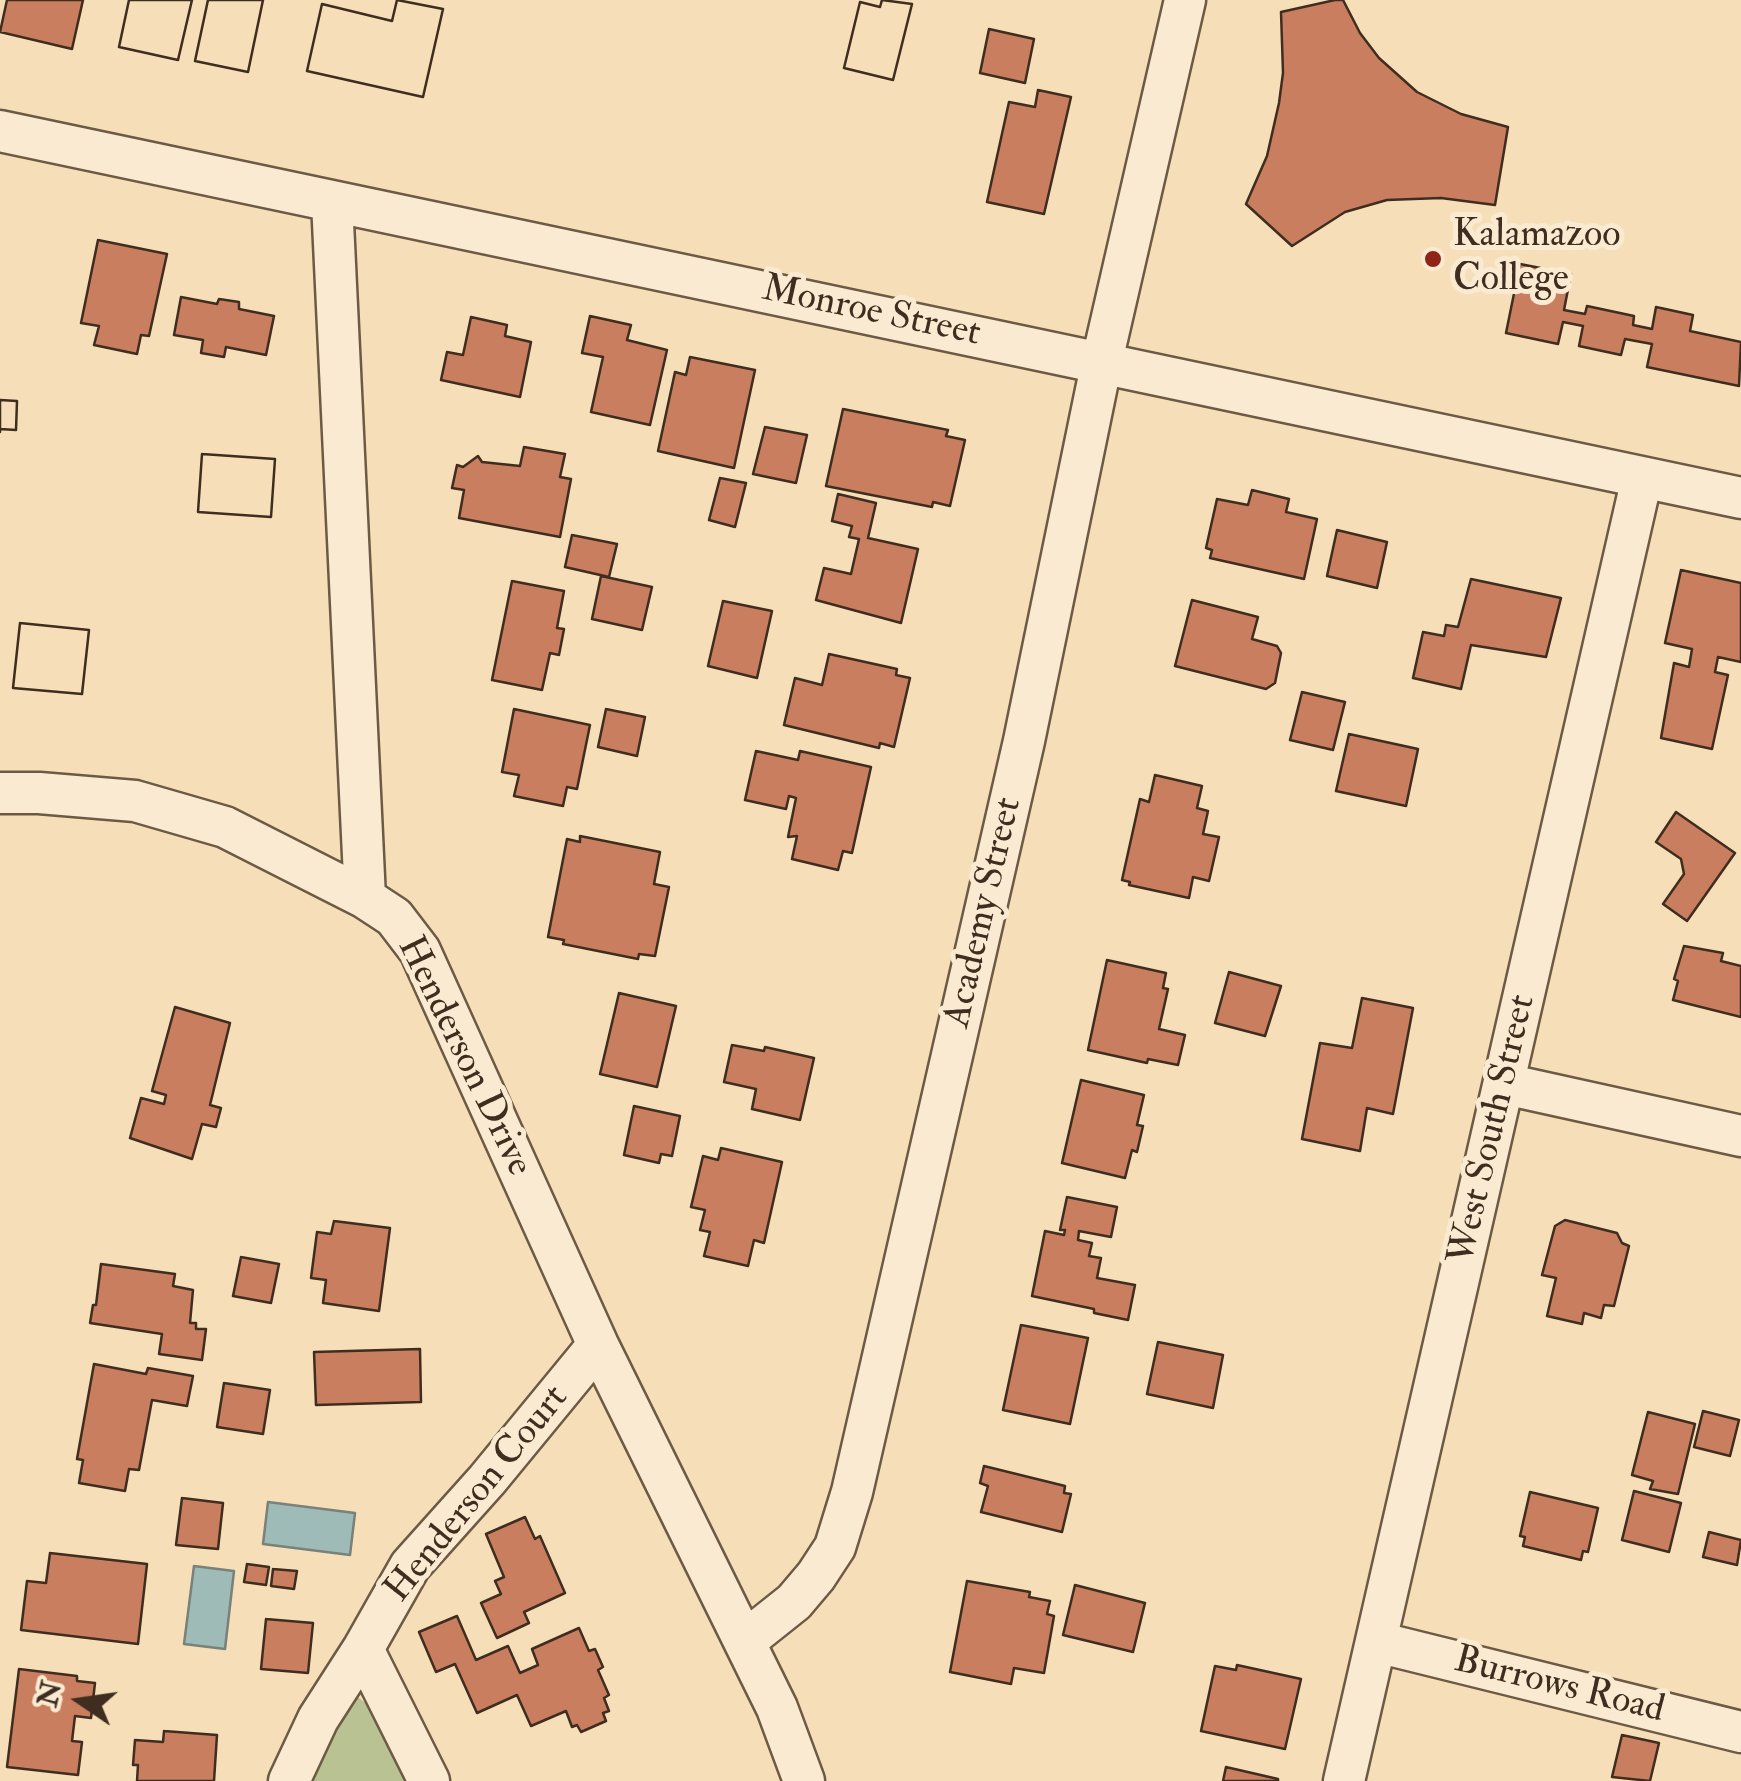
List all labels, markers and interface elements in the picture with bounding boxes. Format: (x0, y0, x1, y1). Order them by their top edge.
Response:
place label: Kalamazoo College (1453, 214, 1621, 304)
marker: Kalamazoo College (1422, 248, 1444, 270)
street label: Monroe Street (758, 268, 984, 358)
street label: Academy Street (936, 793, 1034, 1033)
street label: Henderson Drive (385, 930, 541, 1184)
street label: West South Street (1441, 991, 1547, 1269)
street label: Henderson Court (377, 1377, 579, 1613)
street label: Burrows Road (1449, 1639, 1669, 1735)
north arrow (30, 1651, 130, 1751)
text: N (30, 1678, 70, 1710)

